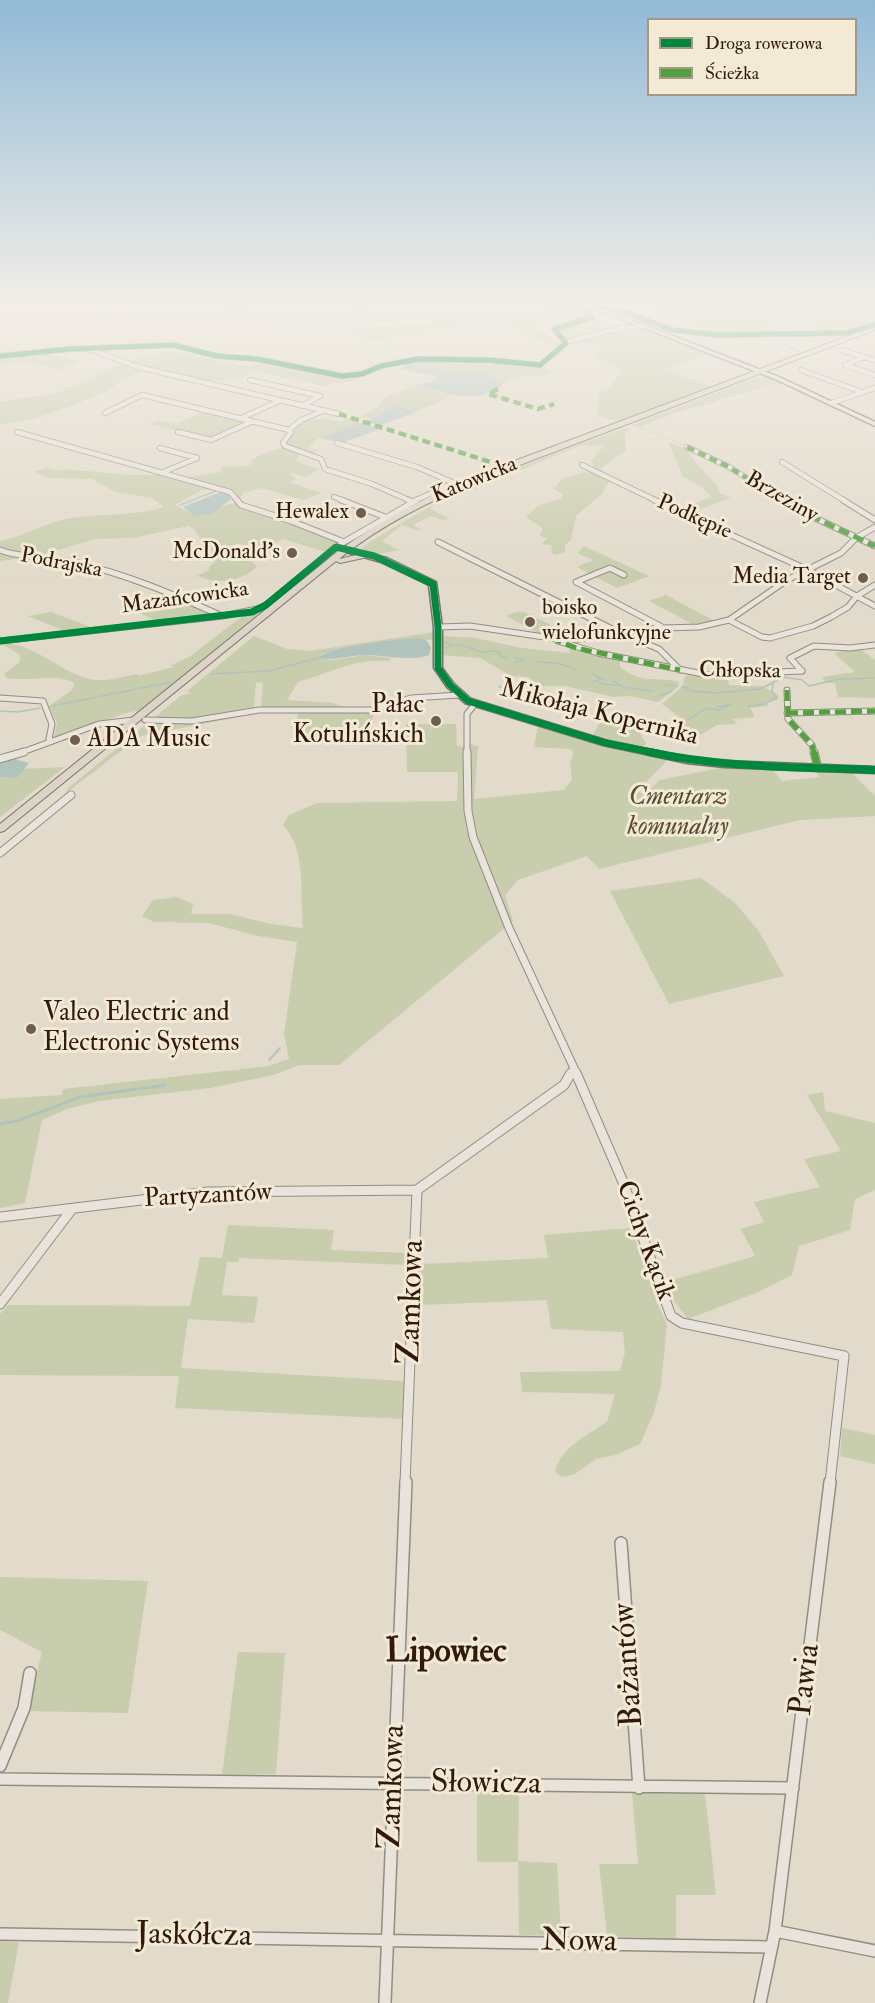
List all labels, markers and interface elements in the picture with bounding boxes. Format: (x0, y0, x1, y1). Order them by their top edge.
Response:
legend (647, 18, 857, 96)
text: Droga rowerowa (705, 32, 822, 55)
text: Ścieżka (705, 62, 759, 85)
street label: Katowicka (429, 452, 521, 510)
street label: Brzeziny (740, 467, 822, 529)
street label: Podkępie (653, 490, 735, 546)
place label: Hewalex (275, 500, 349, 526)
marker: Hewalex (354, 506, 368, 520)
place label: McDonald's (172, 540, 280, 566)
street label: Podrajska (18, 543, 104, 585)
marker: McDonald's (285, 546, 299, 560)
place label: Media Target (732, 565, 851, 591)
marker: Media Target (856, 571, 870, 585)
street label: Mazańcowicka (120, 577, 250, 621)
place label: boisko wielofunkcyjne (542, 596, 671, 648)
marker: boisko wielofunkcyjne (523, 615, 537, 629)
street label: Chłopska (699, 658, 781, 686)
street label: Mikołaja Kopernika (497, 674, 701, 754)
place label: Pałac Kotulińskich (293, 690, 424, 752)
marker: Pałac Kotulińskich (429, 714, 443, 728)
place label: ADA Music (87, 724, 211, 756)
marker: ADA Music (68, 733, 82, 747)
park label: Cmentarz komunalny (627, 782, 729, 844)
place label: Valeo Electric and Electronic Systems (43, 998, 239, 1060)
marker: Valeo Electric and Electronic Systems (24, 1022, 38, 1036)
street label: Cichy Kącik (608, 1177, 680, 1305)
street label: Partyzantów (143, 1178, 273, 1216)
street label: Zamkowa (392, 1239, 434, 1365)
street label: Bażantów (607, 1602, 653, 1728)
district label: Lipowiec (385, 1634, 507, 1674)
street label: Pawia (784, 1642, 830, 1718)
street label: Zamkowa (373, 1724, 415, 1850)
street label: Słowicza (430, 1765, 542, 1805)
street label: Jaskółcza (136, 1917, 252, 1957)
street label: Nowa (541, 1923, 617, 1963)

